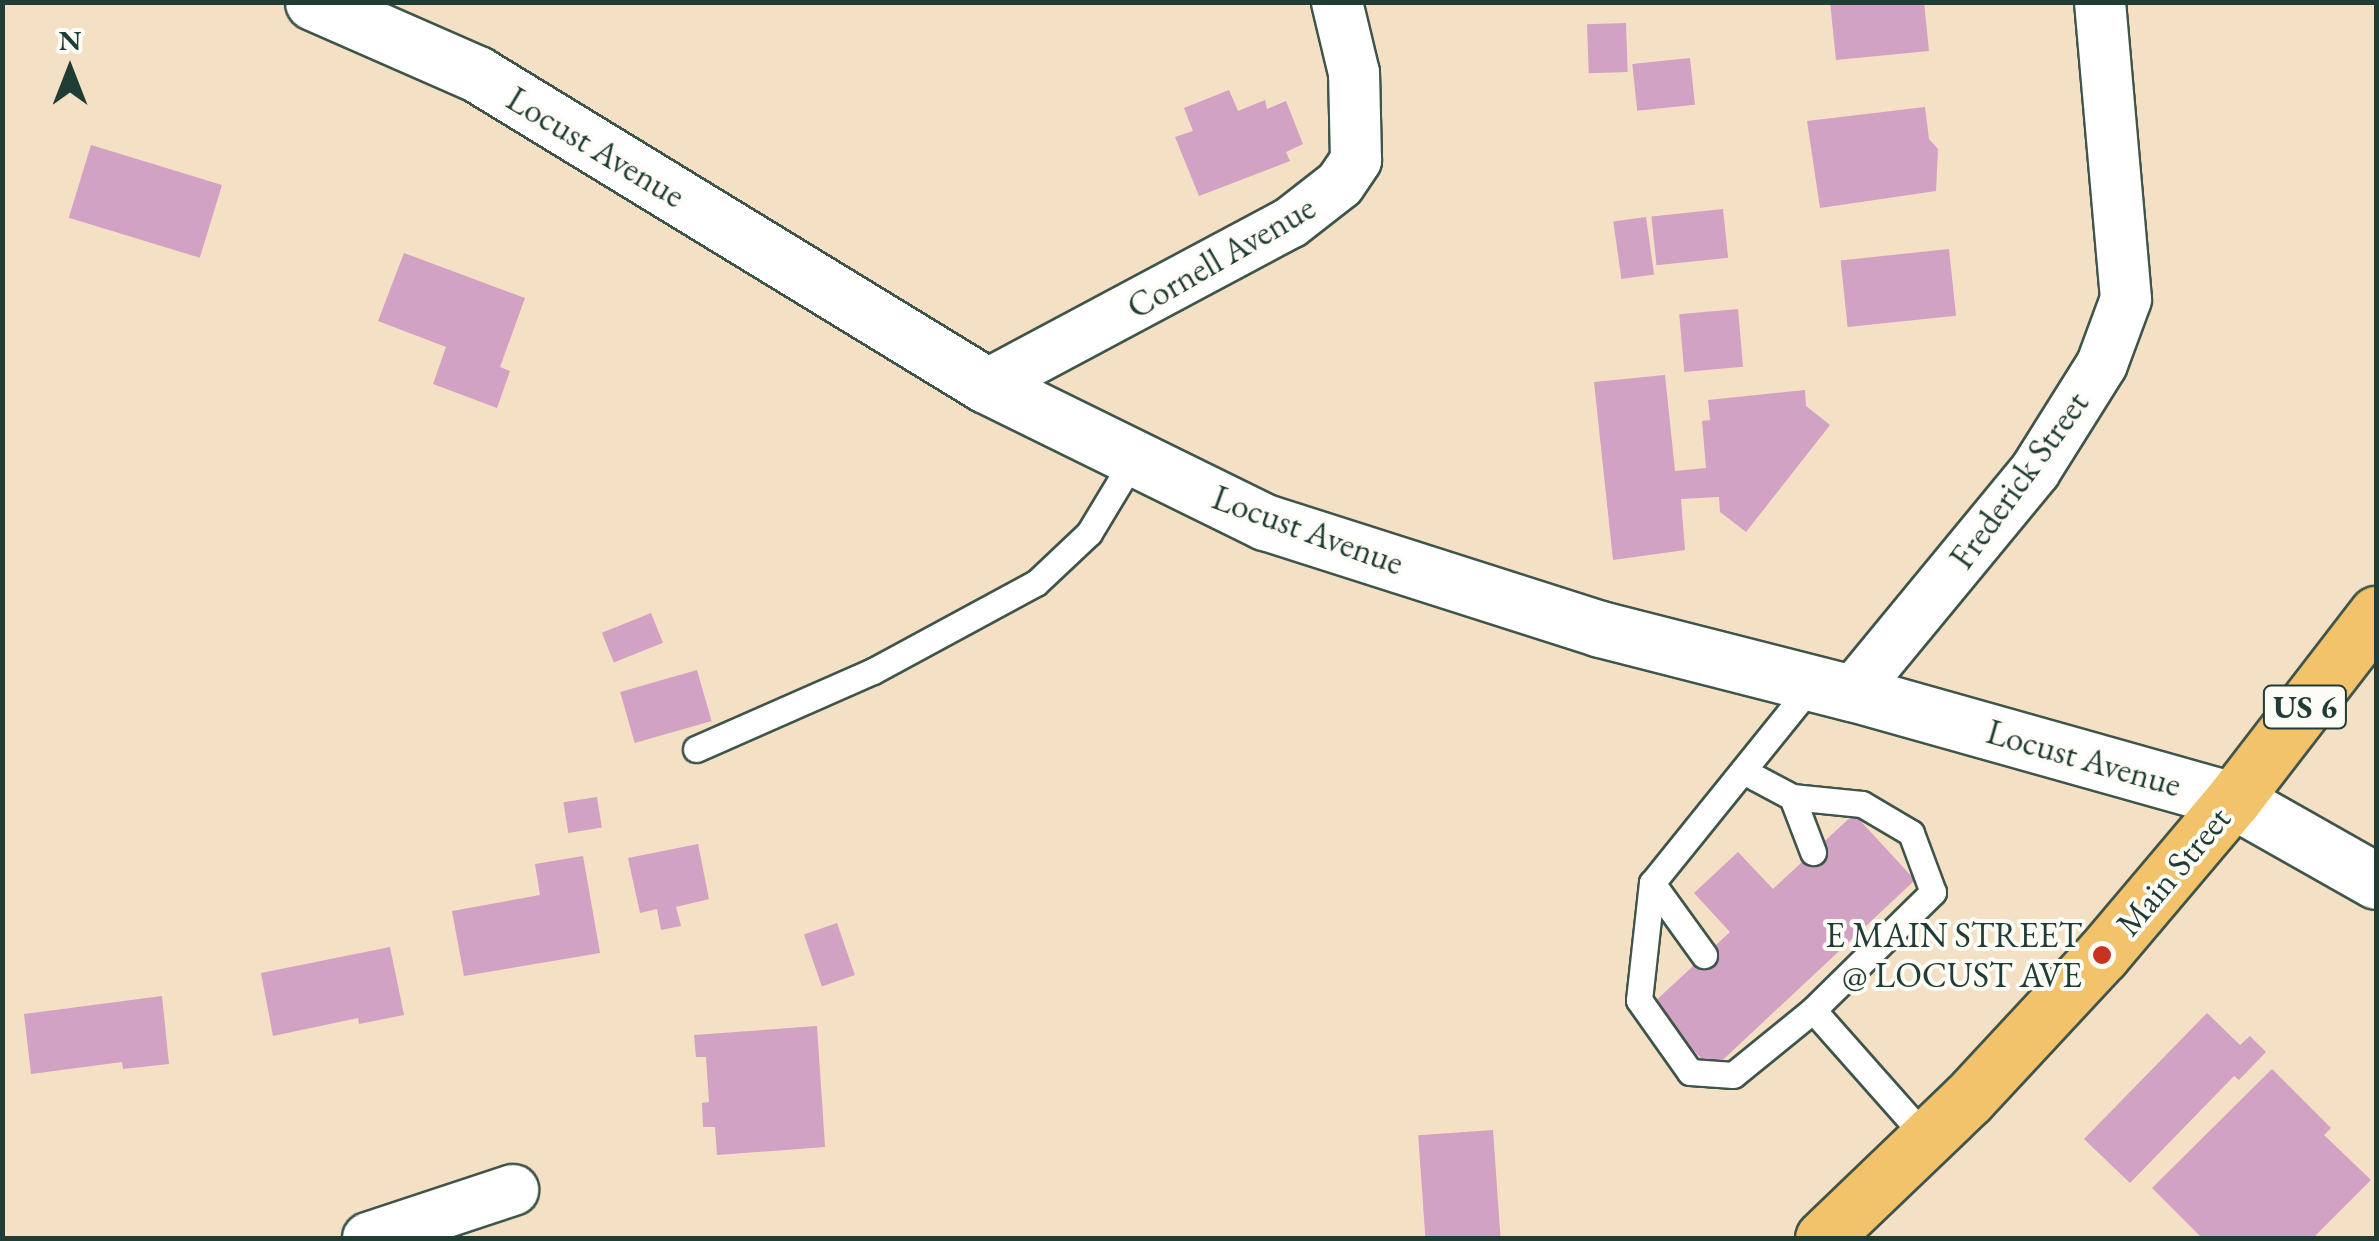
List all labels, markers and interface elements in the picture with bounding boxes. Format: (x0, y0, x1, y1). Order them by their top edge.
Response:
north arrow (20, 20, 120, 120)
text: N (59, 22, 81, 58)
street label: Locust Avenue (499, 77, 693, 217)
street label: Cornell Avenue (1119, 186, 1323, 328)
street label: Frederick Street (1941, 383, 2097, 577)
street label: Locust Avenue (1207, 476, 1409, 584)
road number: US 6 (2262, 680, 2348, 734)
street label: Locust Avenue (1982, 710, 2186, 806)
street label: Main Street (2107, 798, 2239, 944)
place label: E MAIN STREET @ LOCUST AVE (1825, 914, 2082, 996)
marker: E MAIN STREET @ LOCUST AVE (2091, 944, 2113, 966)

